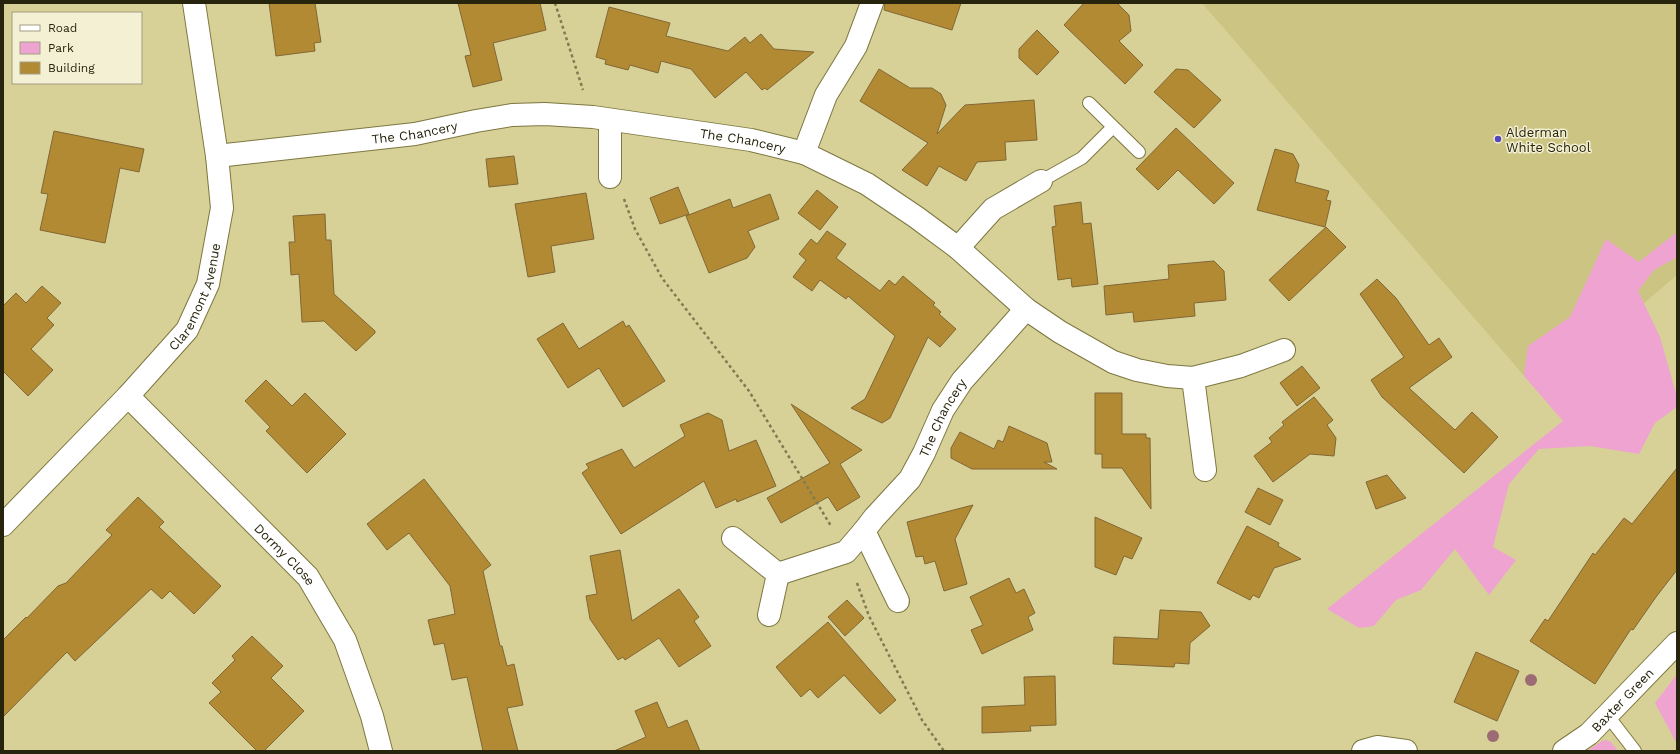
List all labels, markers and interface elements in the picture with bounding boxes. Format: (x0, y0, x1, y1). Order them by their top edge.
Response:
legend (12, 12, 142, 84)
text: Road (48, 21, 77, 35)
text: Park (48, 41, 74, 55)
text: Building (48, 61, 95, 75)
street label: The Chancery (371, 118, 459, 147)
place label: Alderman White School (1506, 125, 1591, 155)
street label: The Chancery (699, 126, 787, 156)
marker: Alderman White School (1493, 134, 1503, 144)
street label: Claremont Avenue (166, 242, 223, 354)
street label: The Chancery (916, 376, 970, 459)
street label: Dormy Close (251, 521, 318, 588)
street label: Baxter Green (1588, 665, 1657, 735)

